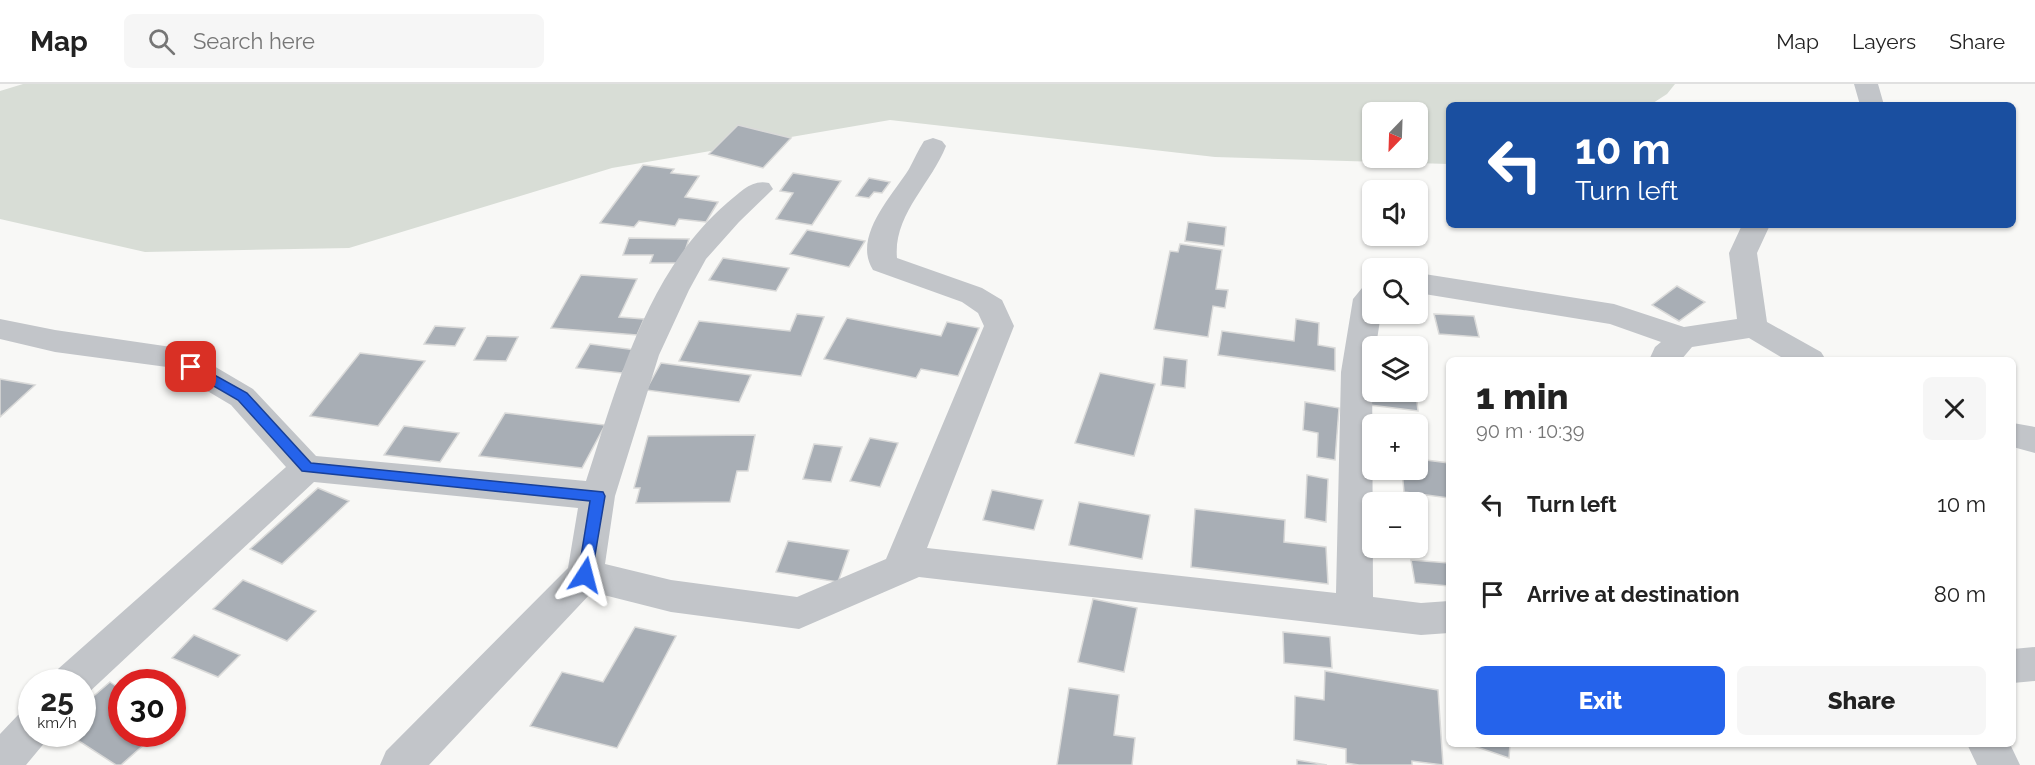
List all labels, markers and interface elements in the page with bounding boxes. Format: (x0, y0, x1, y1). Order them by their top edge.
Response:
search box (124, 14, 544, 68)
text: Map (30, 25, 88, 58)
icon: search (145, 25, 178, 58)
text: Search here (193, 28, 315, 54)
text: Map (1776, 29, 1819, 54)
text: Layers (1852, 29, 1916, 54)
text: Share (1949, 29, 2005, 54)
north arrow (1362, 102, 1428, 168)
map controls (1362, 102, 1428, 558)
text: 10 m (1575, 125, 1671, 174)
icon: left (1476, 126, 1554, 204)
text: Turn left (1575, 175, 1678, 206)
button: sound (1362, 180, 1428, 246)
button: search (1362, 258, 1428, 324)
button: layers (1362, 336, 1428, 402)
pin (165, 341, 216, 392)
icon: arrive (174, 350, 207, 383)
text: 1 min (1476, 375, 1568, 417)
button: close (1923, 377, 1986, 440)
button: + (1362, 414, 1428, 480)
text: 90 m · 10:39 (1476, 419, 1584, 443)
icon: left (1476, 488, 1509, 521)
text: Turn left (1527, 491, 1617, 517)
text: 10 m (1937, 491, 1986, 517)
button: − (1362, 492, 1428, 558)
position arrow (553, 543, 617, 607)
icon: arrive (1476, 578, 1509, 611)
text: Arrive at destination (1527, 581, 1740, 607)
text: 80 m (1934, 581, 1986, 607)
button: Exit (1476, 666, 1725, 735)
button: Share (1737, 666, 1986, 735)
speed limit sign: 30 (108, 669, 186, 747)
text: 25 (40, 683, 74, 718)
text: km/h (37, 714, 77, 732)

